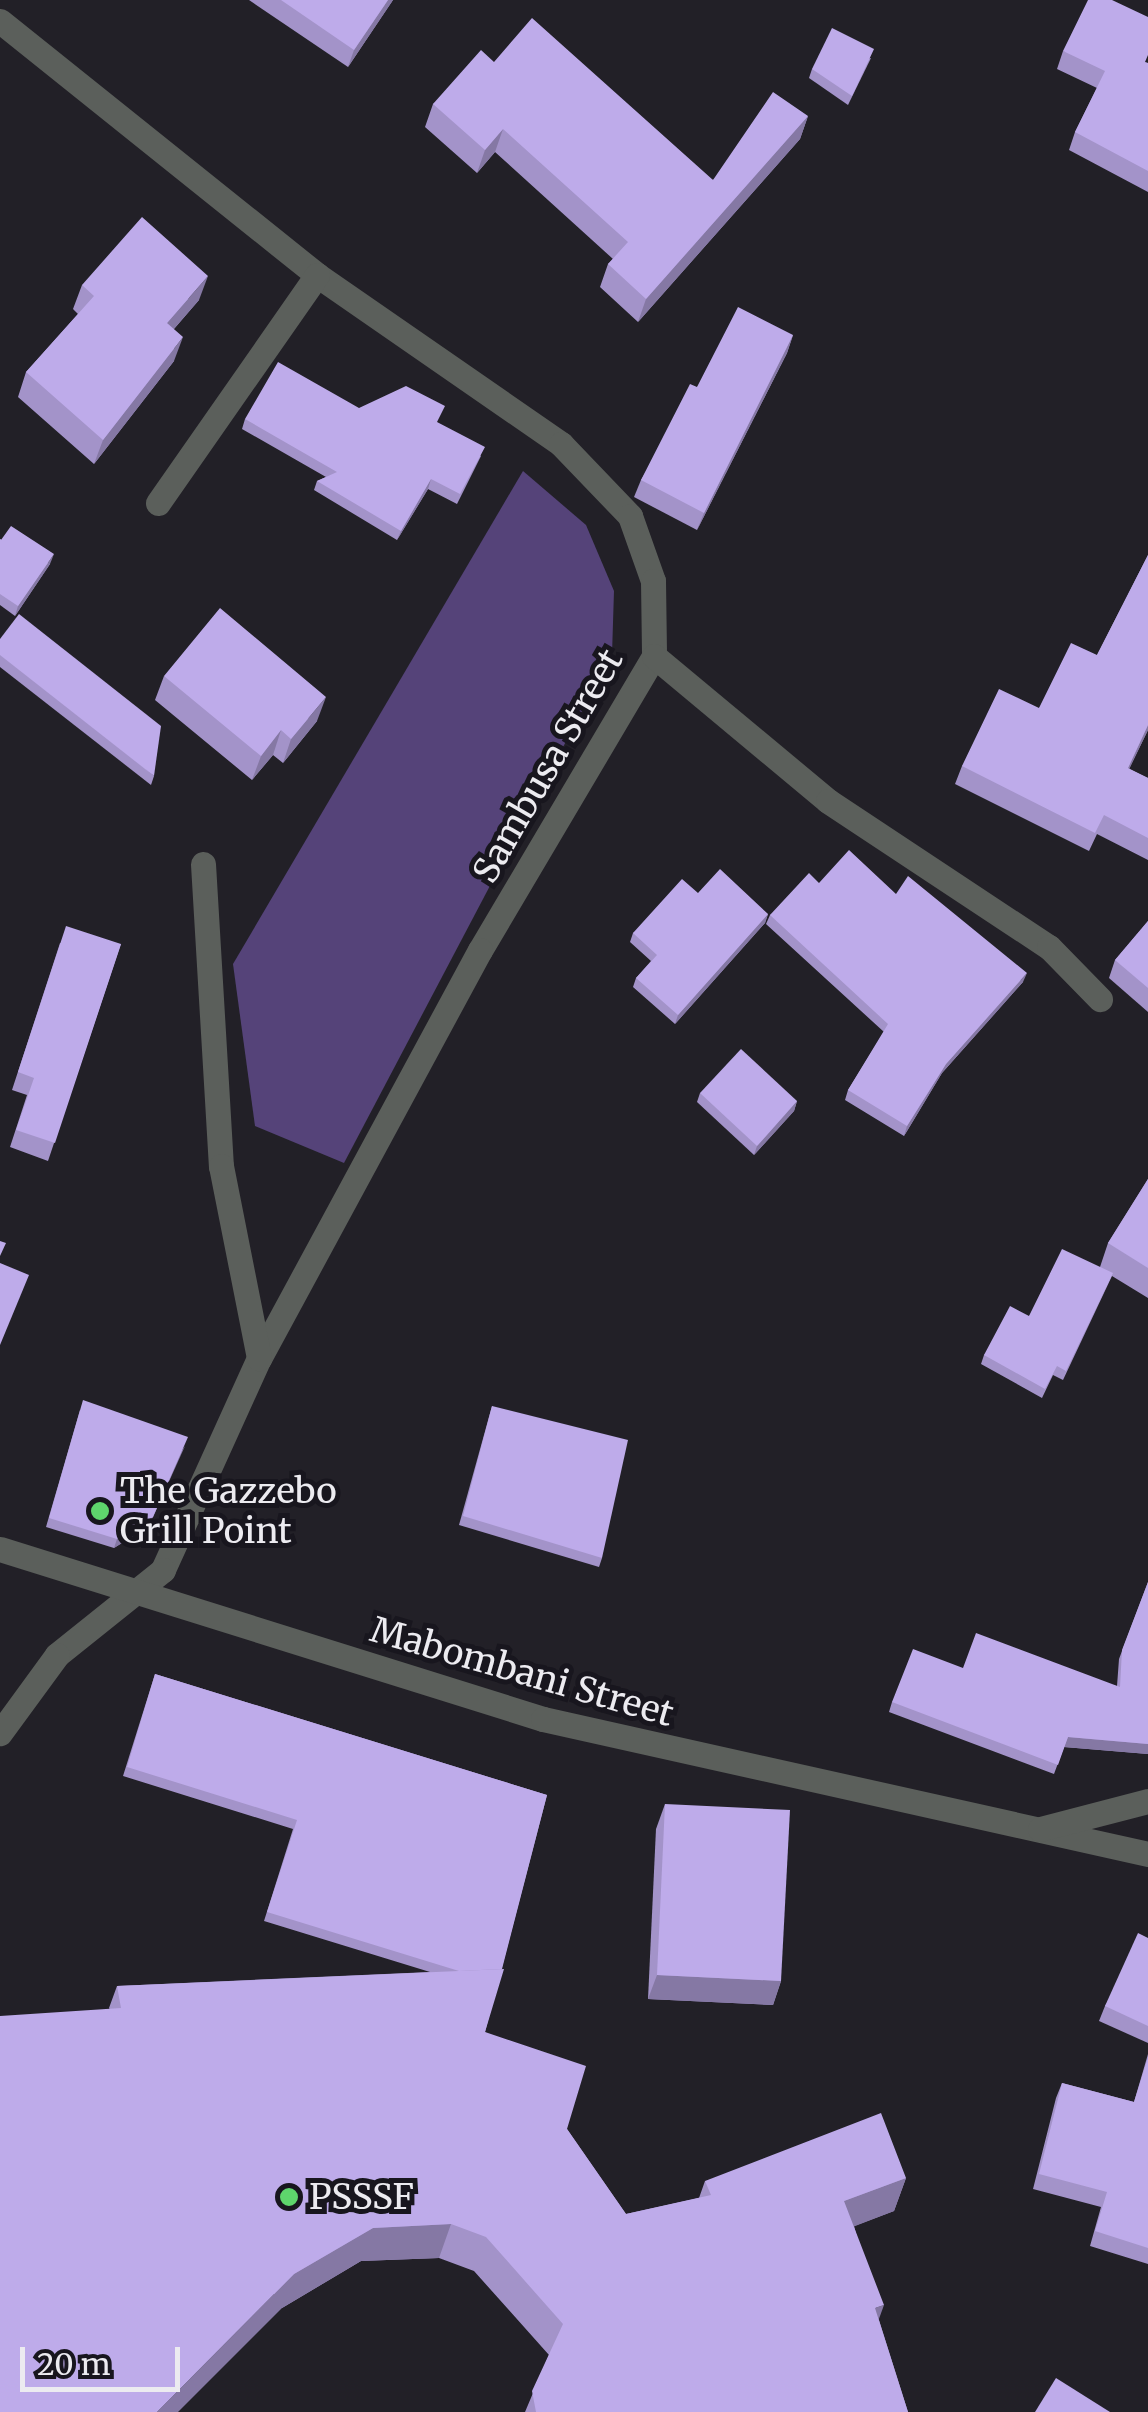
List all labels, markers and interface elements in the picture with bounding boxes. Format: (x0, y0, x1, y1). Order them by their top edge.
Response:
street label: Sambusa Street (464, 642, 632, 890)
place label: The Gazzebo Grill Point (120, 1470, 337, 1552)
marker: The Gazzebo Grill Point (89, 1500, 111, 1522)
street label: Mabombani Street (366, 1609, 678, 1735)
place label: PSSSF (309, 2176, 414, 2218)
marker: PSSSF (278, 2186, 300, 2208)
scale bar (25, 2327, 185, 2389)
text: 20 m (37, 2345, 110, 2383)

